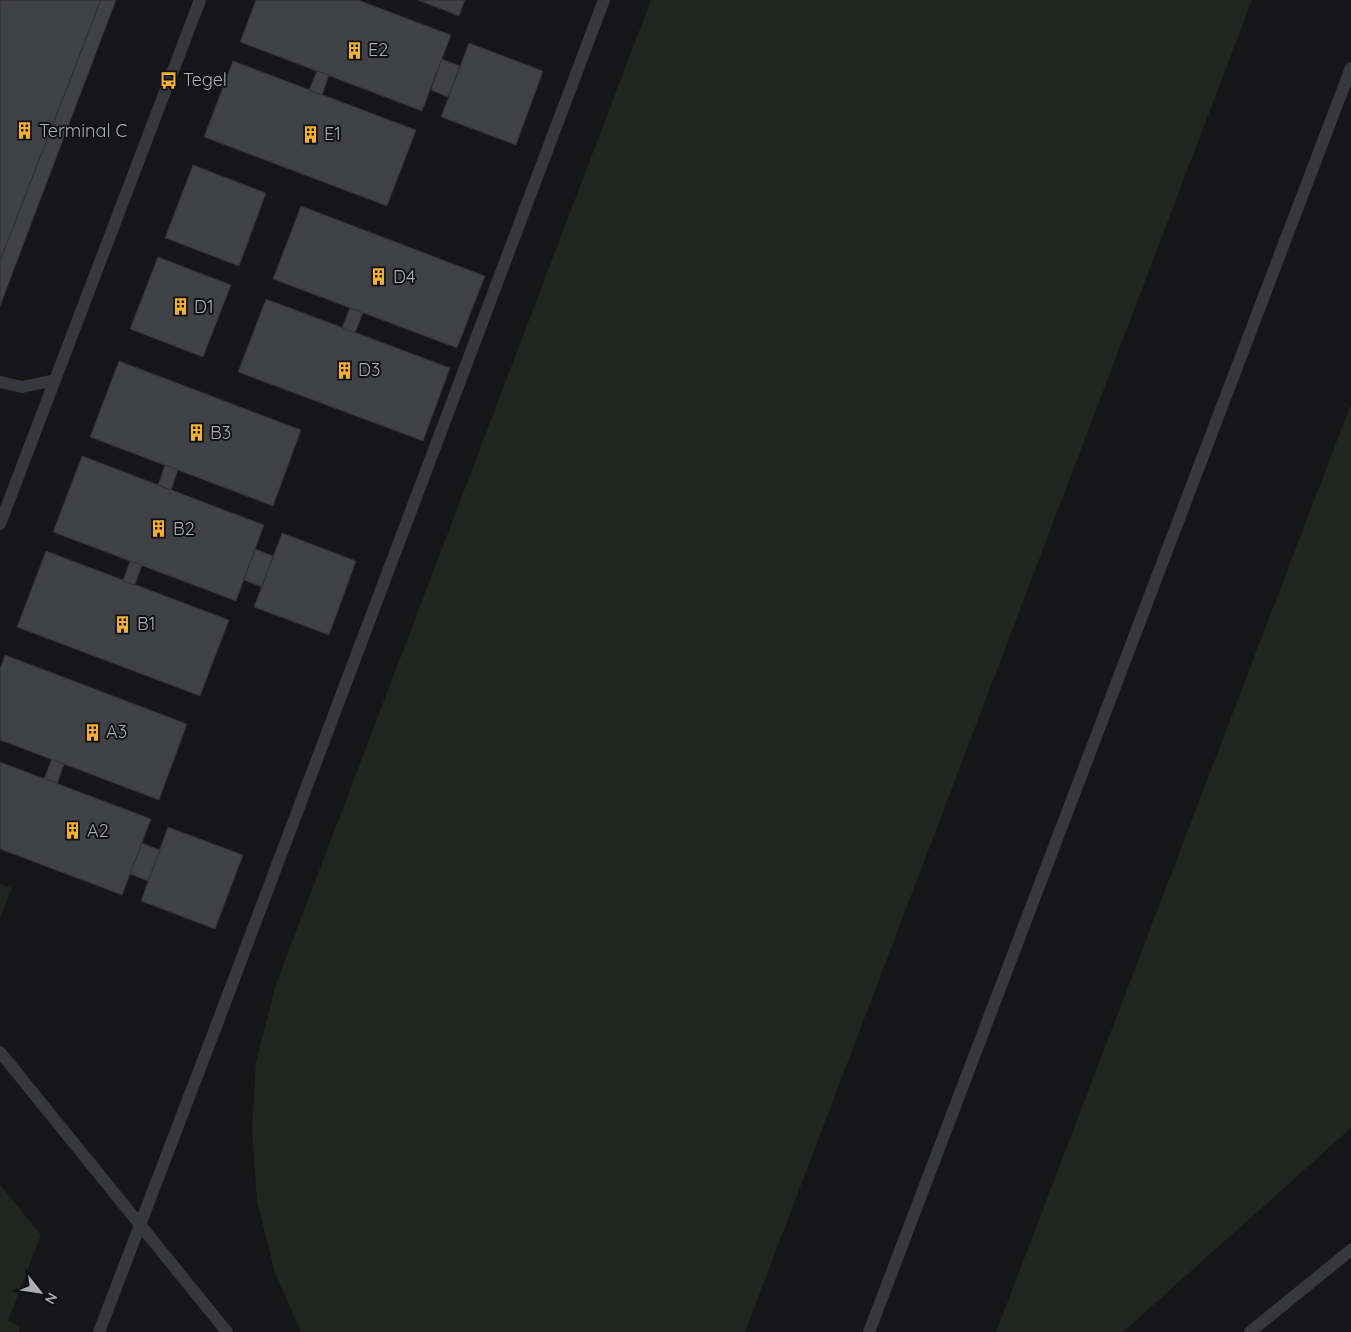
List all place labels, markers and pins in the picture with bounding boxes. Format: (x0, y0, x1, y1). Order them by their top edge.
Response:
place label: E2 (368, 38, 388, 61)
building icon: E2 (344, 40, 364, 60)
place label: Tegel (183, 68, 227, 91)
bus stop icon: Tegel (159, 70, 179, 90)
place label: Terminal C (39, 119, 127, 142)
building icon: Terminal C (15, 121, 35, 141)
place label: E1 (324, 122, 341, 145)
building icon: E1 (300, 124, 320, 144)
place label: D4 (393, 265, 415, 288)
building icon: D4 (369, 267, 389, 287)
place label: D1 (194, 295, 214, 318)
building icon: D1 (170, 297, 190, 317)
place label: D3 (358, 358, 380, 381)
building icon: D3 (334, 360, 354, 380)
place label: B3 (210, 421, 231, 444)
building icon: B3 (186, 423, 206, 443)
place label: B2 (173, 517, 195, 540)
building icon: B2 (149, 519, 169, 539)
place label: B1 (137, 612, 155, 635)
building icon: B1 (113, 614, 133, 634)
place label: A3 (106, 720, 127, 743)
building icon: A3 (82, 722, 102, 742)
place label: A2 (87, 819, 109, 842)
building icon: A2 (63, 821, 83, 841)

